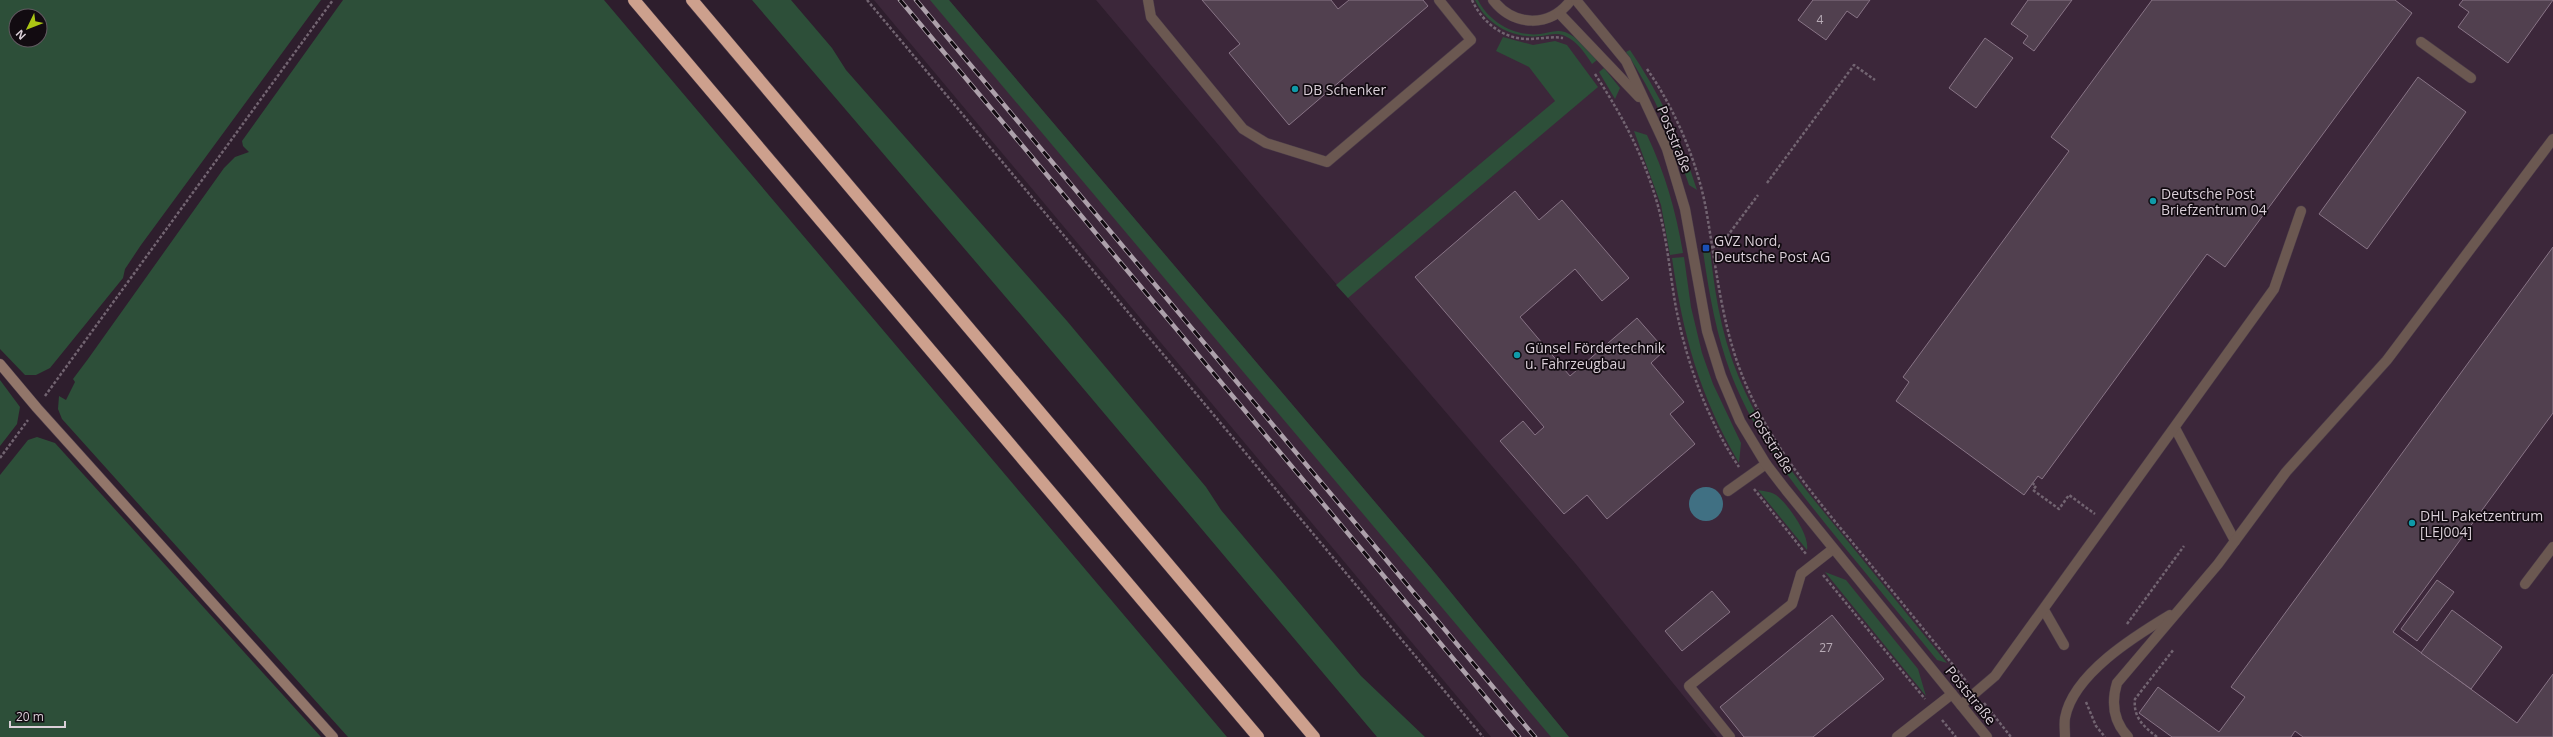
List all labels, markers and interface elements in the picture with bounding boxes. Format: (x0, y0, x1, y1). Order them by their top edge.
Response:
north arrow (8, 8, 48, 48)
house number: 4 (1817, 11, 1824, 28)
text: N (12, 27, 29, 44)
place label: DB Schenker (1303, 80, 1386, 99)
marker: DB Schenker (1290, 84, 1300, 94)
street label: Poststraße (1653, 103, 1697, 175)
place label: Deutsche Post Briefzentrum 04 (2161, 184, 2267, 219)
marker: Deutsche Post Briefzentrum 04 (2148, 196, 2158, 206)
place label: GVZ Nord, Deutsche Post AG (1714, 231, 1830, 266)
marker: GVZ Nord, Deutsche Post AG (1701, 243, 1711, 253)
place label: Günsel Fördertechnik u. Fahrzeugbau (1525, 338, 1666, 373)
marker: Günsel Fördertechnik u. Fahrzeugbau (1512, 350, 1522, 360)
street label: Poststraße (1745, 407, 1799, 477)
place label: DHL Paketzentrum [LEJ004] (2420, 506, 2543, 541)
marker: DHL Paketzentrum [LEJ004] (2407, 518, 2417, 528)
house number: 27 (1819, 639, 1833, 656)
street label: Poststraße (1942, 662, 2001, 728)
scale bar (10, 703, 65, 729)
text: 20 m (16, 708, 44, 725)

